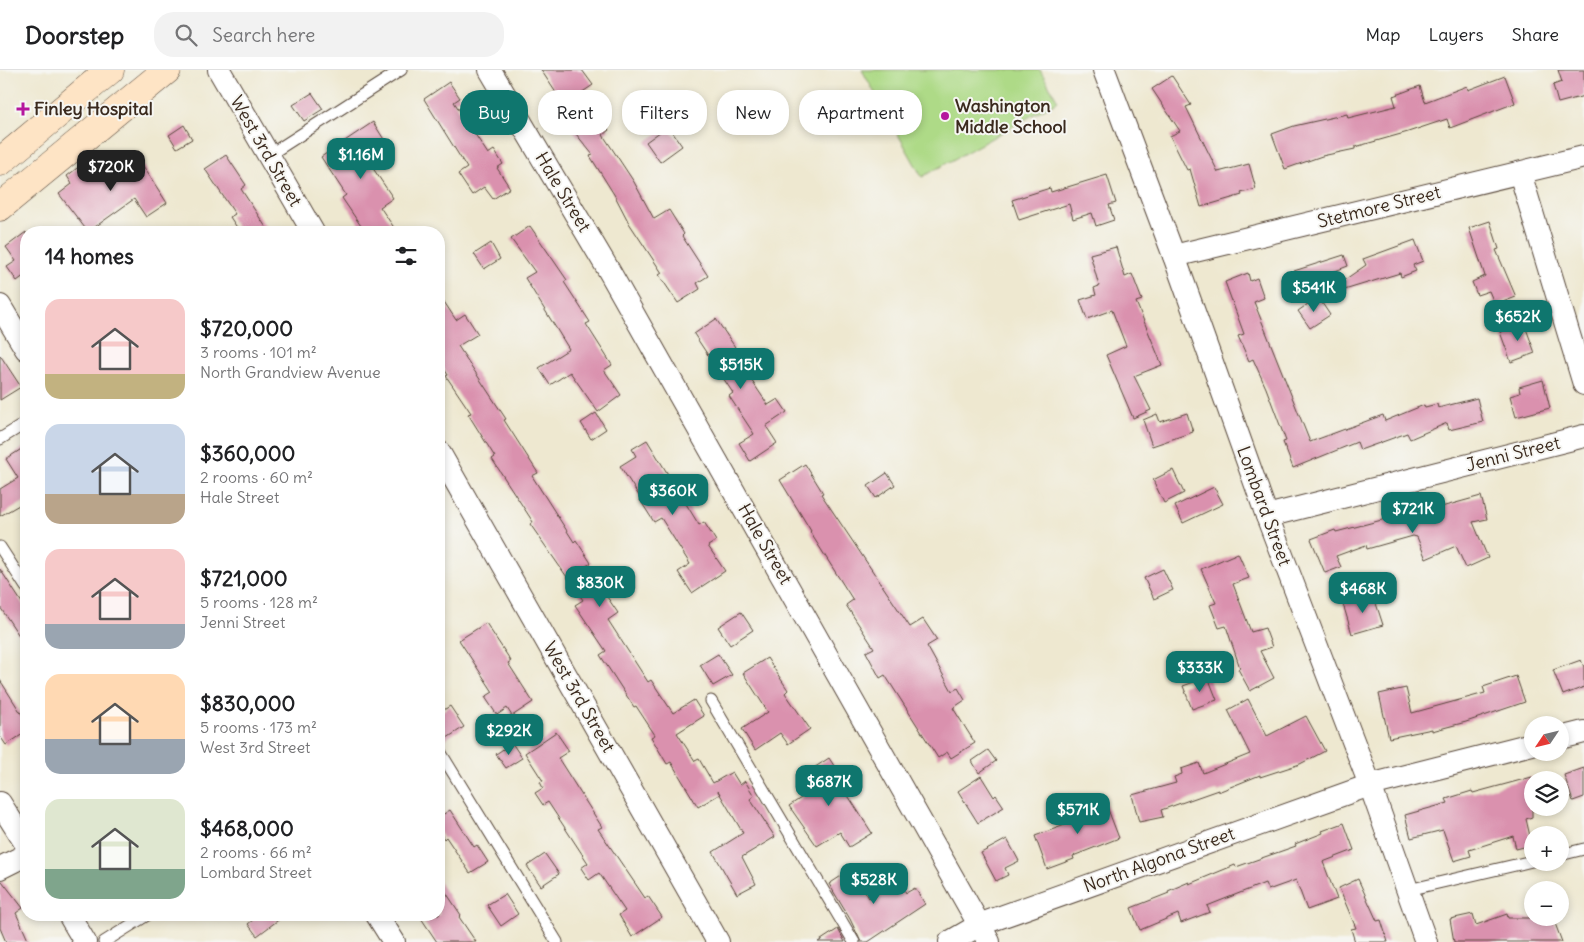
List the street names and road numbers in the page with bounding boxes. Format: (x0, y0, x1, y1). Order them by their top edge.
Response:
street label: West 3rd Street (225, 91, 307, 210)
street label: Hale Street (531, 148, 596, 236)
street label: Stetmore Street (1315, 180, 1443, 233)
street label: Jenni Street (1463, 431, 1562, 476)
street label: Lombard Street (1232, 443, 1297, 569)
street label: Hale Street (733, 499, 798, 588)
street label: West 3rd Street (538, 637, 620, 756)
street label: North Algona Street (1080, 821, 1238, 898)

